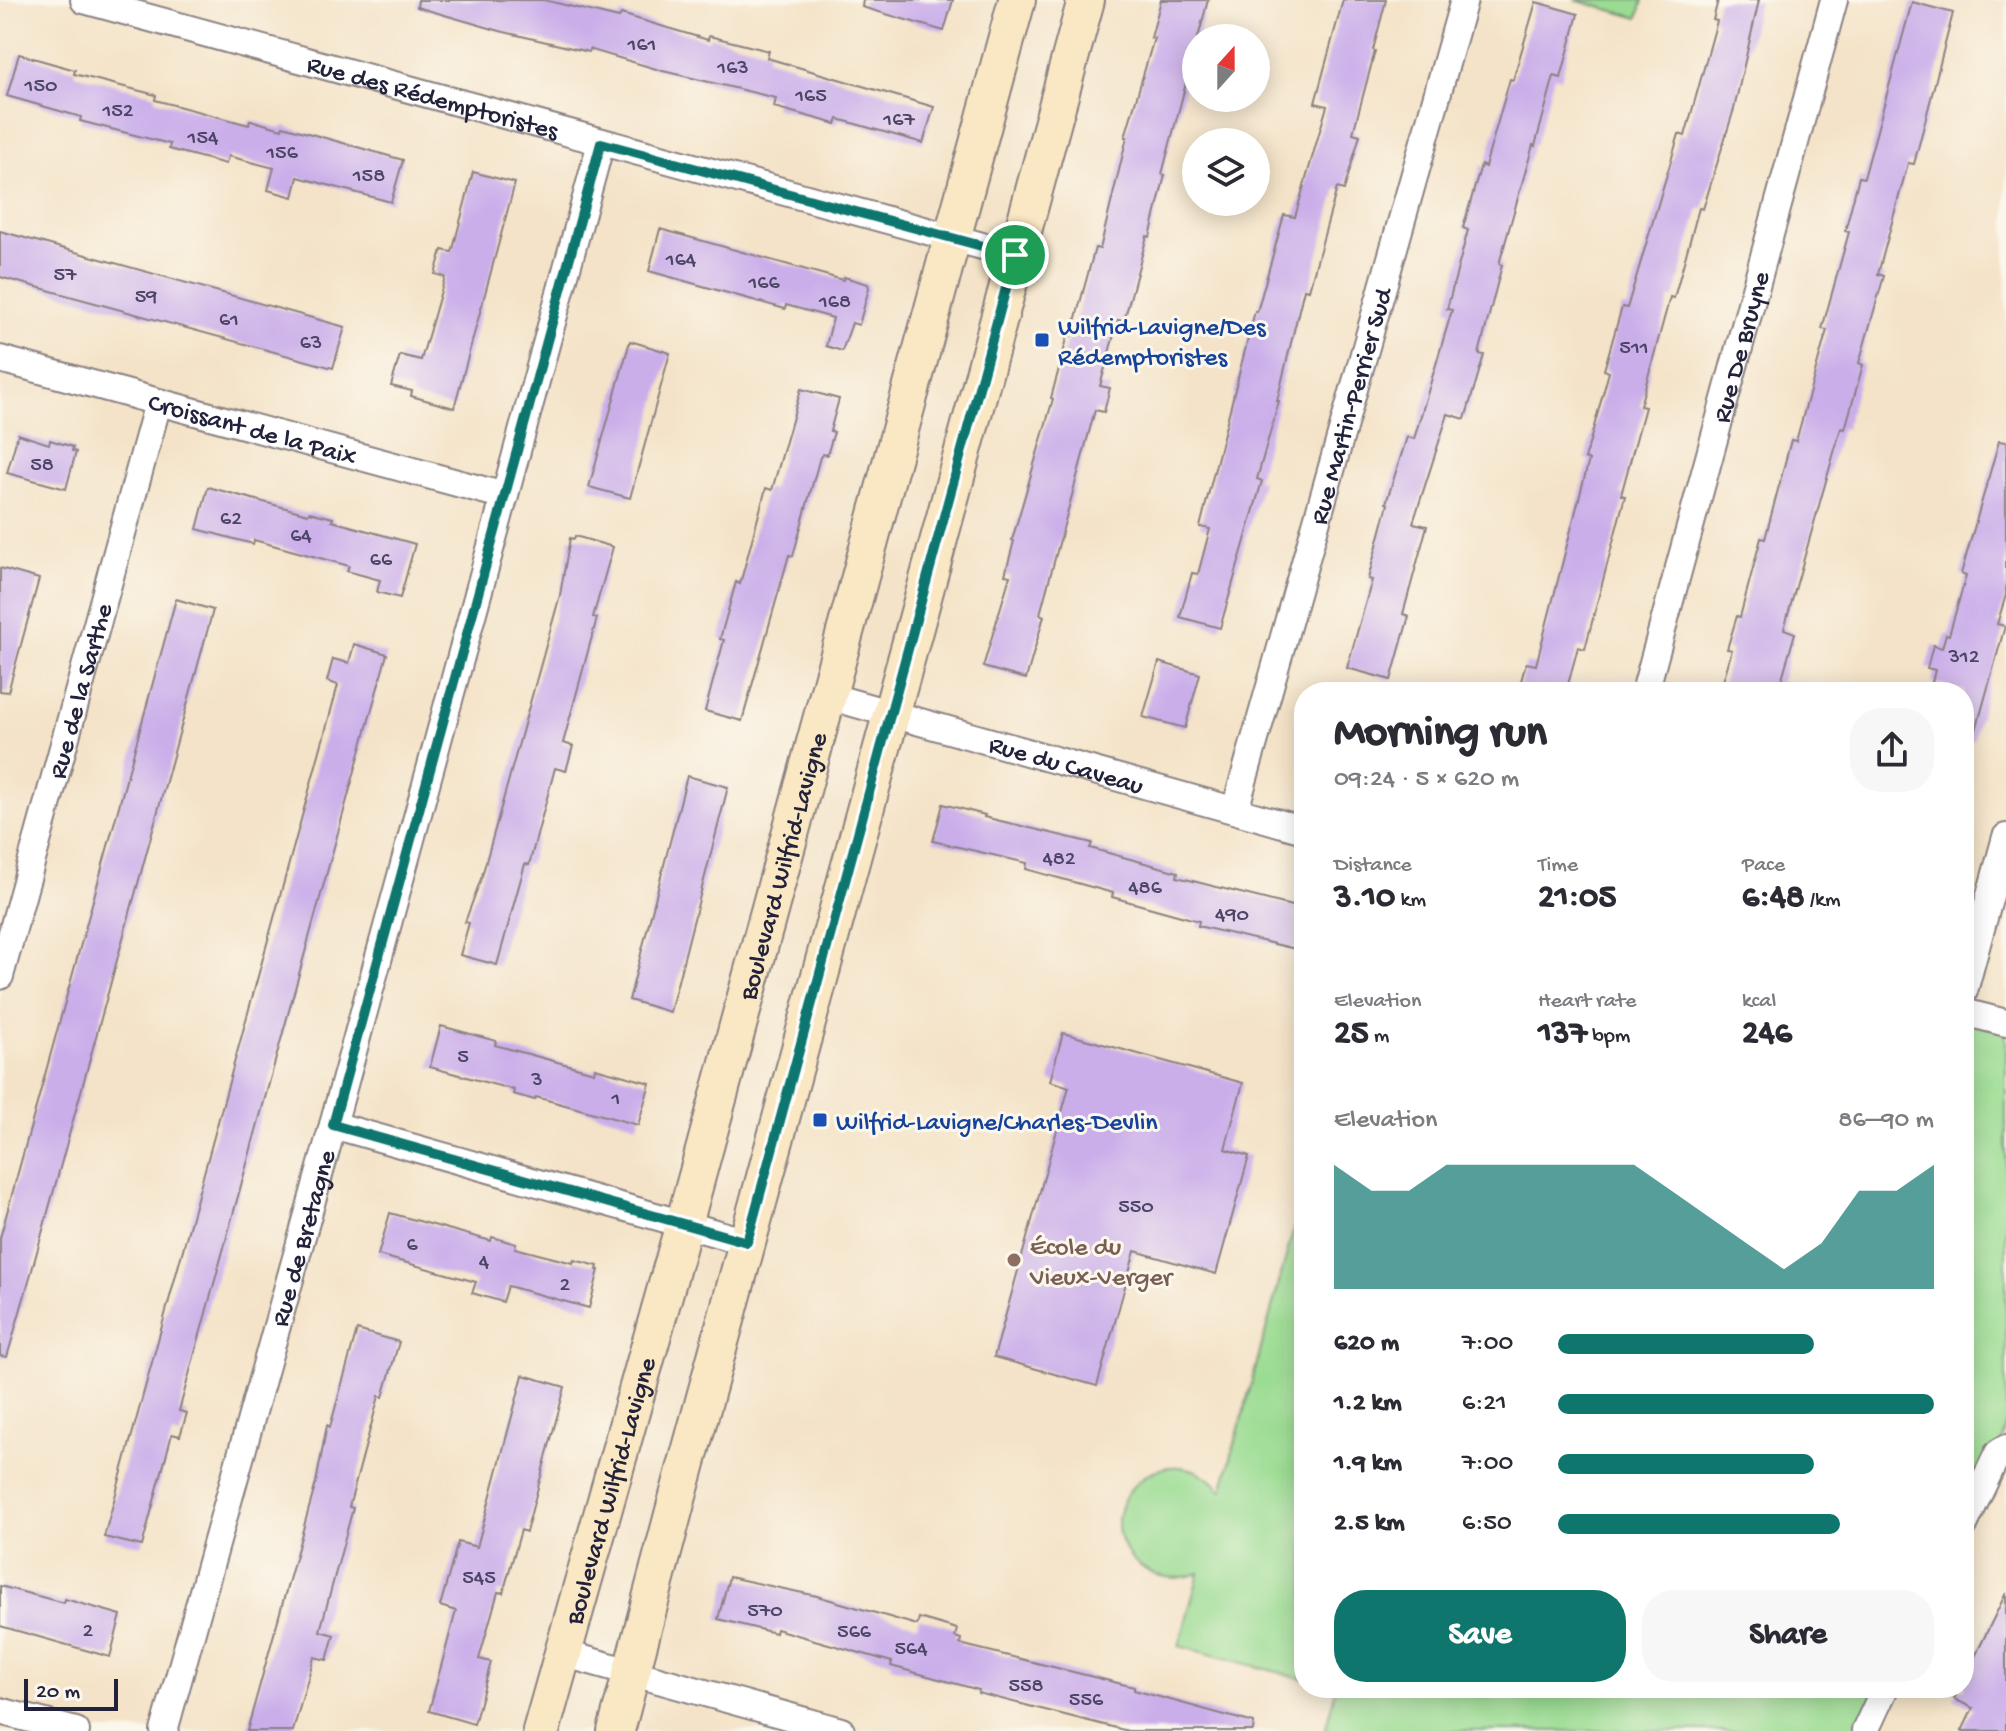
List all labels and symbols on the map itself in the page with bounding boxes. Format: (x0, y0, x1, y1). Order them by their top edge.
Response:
north arrow (1182, 24, 1270, 112)
house number: 161 (627, 33, 656, 59)
street label: Rue des Rédemptoristes (303, 51, 562, 150)
house number: 163 (716, 56, 749, 82)
house number: 150 (24, 74, 57, 100)
house number: 165 (794, 84, 827, 110)
house number: 152 (101, 99, 134, 125)
house number: 167 (882, 108, 915, 134)
house number: 154 (187, 126, 219, 152)
house number: 156 (265, 141, 299, 167)
house number: 158 (352, 164, 385, 190)
pin (981, 221, 1049, 289)
house number: 164 (665, 248, 697, 274)
house number: 57 (53, 263, 77, 289)
street label: Rue De Bruyne (1708, 268, 1779, 427)
house number: 166 (747, 271, 780, 297)
street label: Rue Martin-Perrier Sud (1305, 284, 1402, 529)
house number: 59 (135, 285, 157, 311)
house number: 168 (818, 290, 851, 316)
house number: 61 (219, 308, 239, 334)
place label: Wilfrid-Lavigne/Des Rédemptoristes (1058, 314, 1267, 375)
house number: 63 (300, 331, 322, 357)
marker: Wilfrid-Lavigne/Des Rédemptoristes (1033, 331, 1051, 349)
house number: 511 (1619, 336, 1649, 362)
street label: Croissant de la Paix (144, 389, 360, 475)
house number: 58 (30, 453, 54, 479)
house number: 62 (220, 507, 242, 533)
house number: 64 (290, 524, 312, 550)
house number: 66 (370, 548, 393, 574)
street label: Rue de la Sarthe (44, 600, 122, 783)
house number: 312 (1947, 645, 1980, 671)
street label: Boulevard Wilfrid-Lavigne (734, 729, 837, 1005)
street label: Rue du Caveau (985, 731, 1146, 804)
house number: 482 (1042, 847, 1076, 873)
house number: 486 (1128, 876, 1163, 902)
house number: 490 (1215, 903, 1249, 929)
house number: 5 (457, 1045, 469, 1071)
house number: 3 (530, 1068, 543, 1094)
house number: 1 (611, 1087, 620, 1113)
place label: Wilfrid-Lavigne/Charles-Devlin (836, 1109, 1158, 1140)
marker: Wilfrid-Lavigne/Charles-Devlin (811, 1111, 829, 1129)
street label: Rue de Bretagne (267, 1147, 345, 1331)
house number: 550 (1118, 1195, 1154, 1221)
house number: 6 (406, 1233, 418, 1259)
place label: École du Vieux-Verger (1029, 1234, 1175, 1295)
house number: 4 (479, 1250, 490, 1276)
marker: École du Vieux-Verger (1005, 1251, 1023, 1269)
house number: 2 (560, 1273, 571, 1299)
street label: Boulevard Wilfrid-Lavigne (561, 1354, 666, 1630)
house number: 545 (462, 1566, 496, 1592)
house number: 570 (747, 1599, 783, 1625)
house number: 2 (83, 1619, 94, 1645)
house number: 566 (837, 1620, 872, 1646)
house number: 564 (894, 1637, 928, 1663)
house number: 558 (1008, 1674, 1044, 1700)
scale bar (24, 1675, 118, 1711)
house number: 556 (1069, 1688, 1104, 1714)

